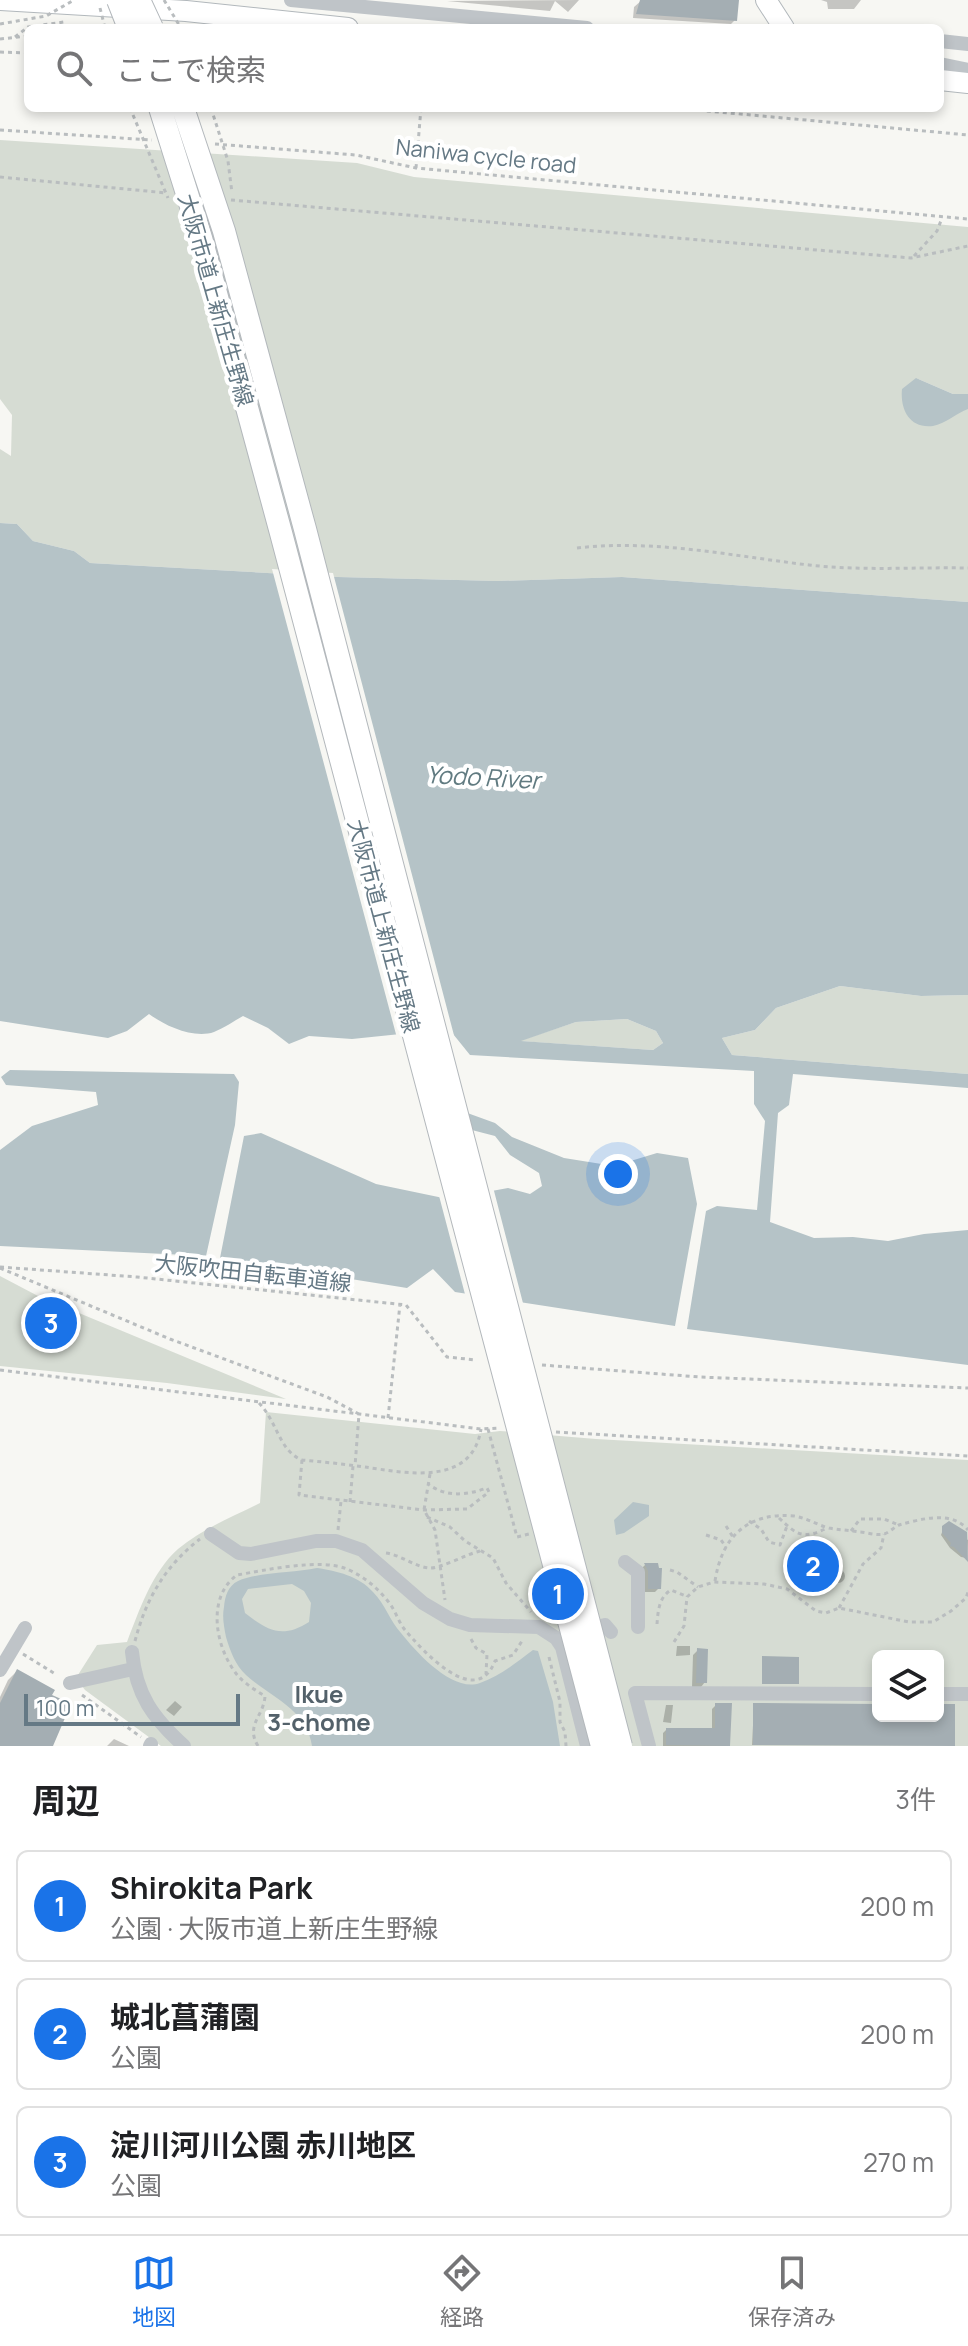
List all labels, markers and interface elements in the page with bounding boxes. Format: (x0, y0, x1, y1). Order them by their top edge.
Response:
search box (24, 24, 944, 112)
icon: search (52, 46, 96, 90)
text: ここで検索 (116, 49, 266, 90)
street label: Naniwa cycle road (394, 132, 578, 180)
street label: 大阪市道上新庄生野線 (171, 190, 261, 410)
water label: Yodo River (425, 757, 544, 796)
street label: 大阪市道上新庄生野線 (341, 816, 427, 1036)
your location (598, 1154, 638, 1194)
street label: 大阪吹田自転車道線 (153, 1248, 353, 1298)
pin: 3 (25, 1293, 77, 1353)
pin: 2 (787, 1536, 839, 1596)
pin: 1 (532, 1564, 584, 1624)
map controls (872, 1650, 944, 1722)
button: layers (872, 1650, 944, 1722)
district label: Ikue 3-chome (267, 1677, 371, 1738)
scale bar (24, 1690, 240, 1726)
text: 100 m (36, 1693, 94, 1723)
text: 周辺 (32, 1777, 100, 1823)
text: 3件 (896, 1781, 936, 1817)
text: Shirokita Park (110, 1867, 312, 1908)
text: 1 (54, 1888, 66, 1924)
text: 200 m (860, 1888, 934, 1924)
text: 公園 · 大阪市道上新庄生野線 (110, 1910, 438, 1946)
text: 城北菖蒲園 (110, 1996, 260, 2037)
text: 2 (52, 2016, 68, 2052)
text: 200 m (860, 2016, 934, 2052)
text: 公園 (110, 2039, 162, 2075)
text: 淀川河川公園 赤川地区 (110, 2124, 416, 2165)
text: 3 (52, 2144, 68, 2180)
text: 270 m (863, 2144, 934, 2180)
text: 公園 (110, 2167, 162, 2203)
tab: 地図 (132, 2251, 176, 2332)
tab: 経路 (440, 2251, 484, 2332)
tab: 保存済み (748, 2251, 836, 2332)

